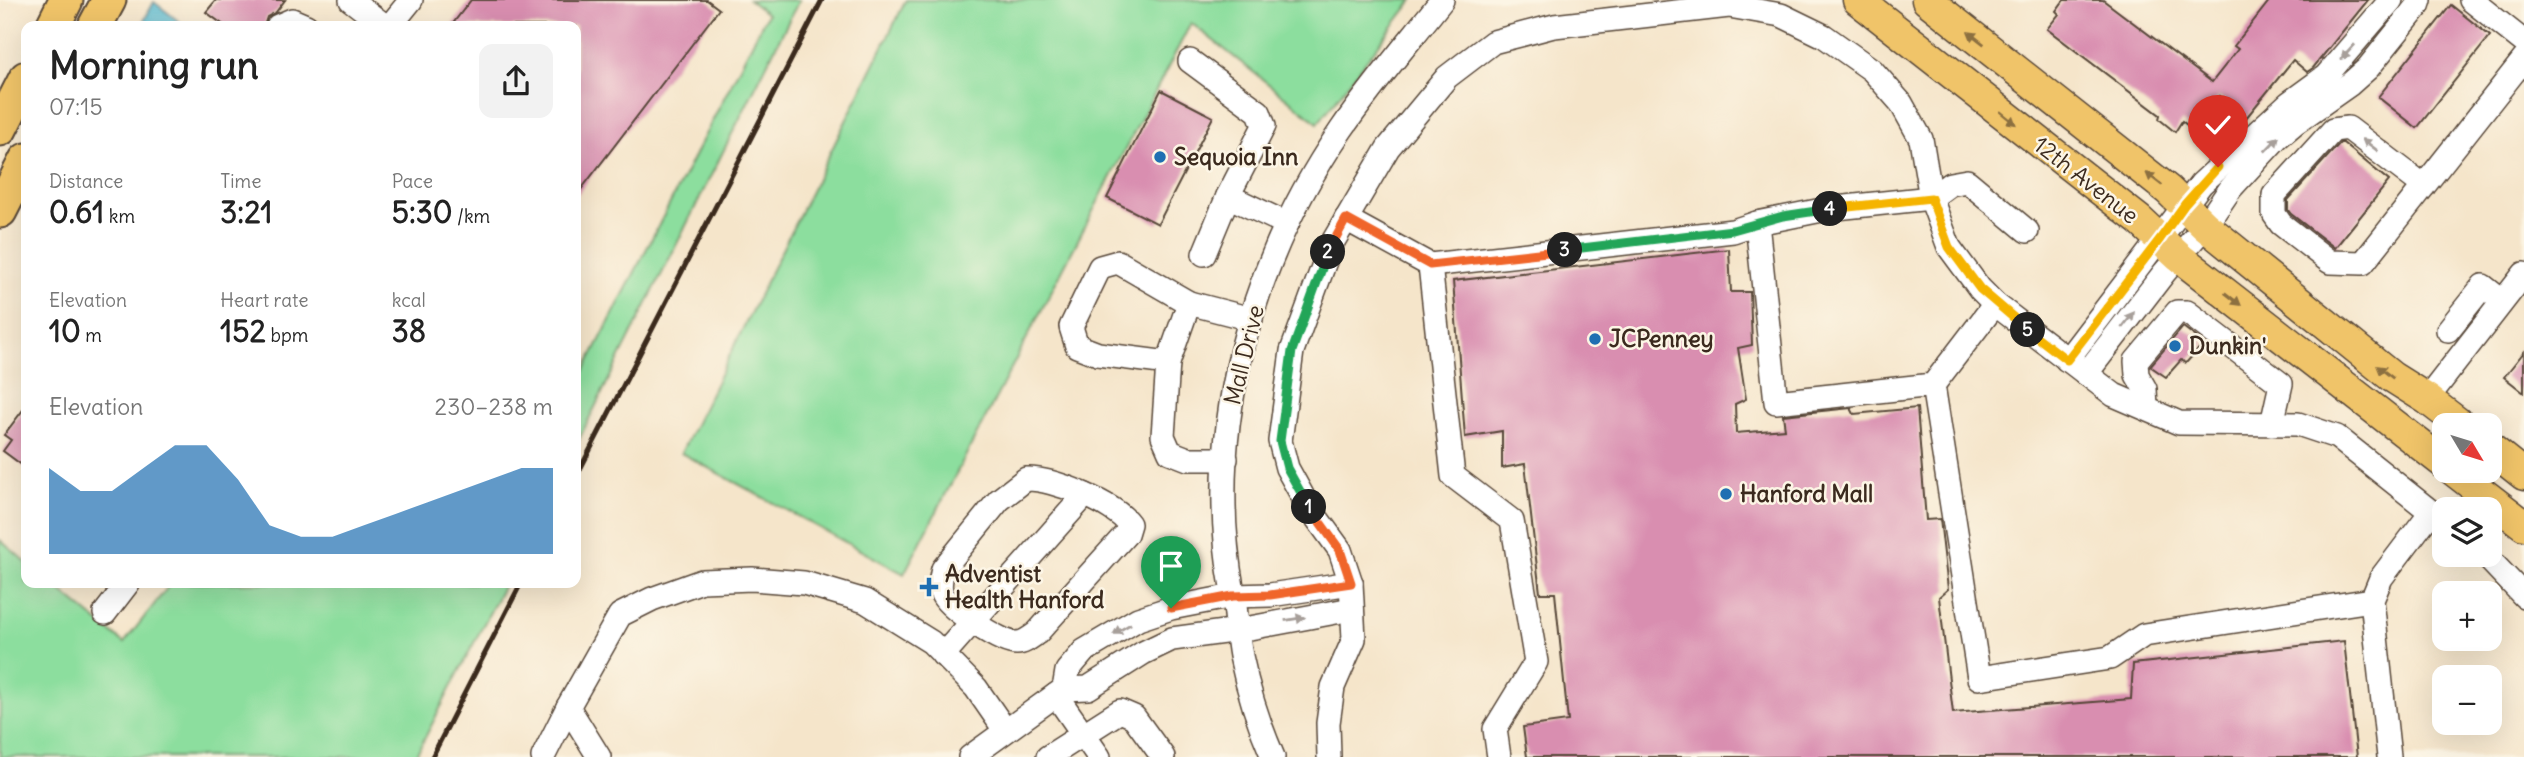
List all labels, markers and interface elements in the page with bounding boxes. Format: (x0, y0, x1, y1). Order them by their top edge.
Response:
one-way arrow (1967, 31, 1985, 46)
text: Morning run (49, 42, 259, 89)
one-way arrow (2340, 43, 2356, 60)
button: share (479, 44, 553, 118)
text: 07:15 (49, 92, 103, 121)
pin (2188, 95, 2248, 167)
icon: check (2199, 106, 2237, 144)
one-way arrow (1999, 110, 2016, 125)
street label: 12th Avenue (2028, 130, 2145, 230)
one-way arrow (2263, 136, 2279, 153)
one-way arrow (2361, 137, 2379, 152)
place label: Sequoia Inn (1174, 142, 1298, 171)
marker: Sequoia Inn (1152, 149, 1168, 165)
text: Distance (49, 169, 123, 193)
text: Time (220, 169, 261, 193)
text: Pace (392, 169, 433, 193)
one-way arrow (2145, 173, 2163, 187)
pin: 4 (1812, 192, 1848, 227)
text: 0.61 (49, 193, 104, 231)
text: 3:21 (220, 193, 273, 231)
text: 5:30 (392, 193, 452, 231)
text: 4 (1824, 196, 1835, 220)
text: km (104, 204, 135, 228)
text: /km (452, 204, 490, 228)
pin: 3 (1548, 232, 1582, 268)
pin: 2 (1310, 234, 1346, 270)
text: 3 (1559, 237, 1570, 261)
text: 2 (1322, 239, 1333, 263)
text: Elevation (49, 288, 127, 312)
text: Heart rate (220, 288, 308, 312)
text: kcal (392, 288, 426, 312)
one-way arrow (2223, 291, 2241, 306)
street label: Mall Drive (1217, 302, 1270, 408)
one-way arrow (2120, 311, 2134, 329)
text: 10 (49, 312, 81, 350)
text: 152 (220, 312, 266, 350)
text: 38 (392, 312, 426, 350)
pin: 5 (2010, 312, 2046, 348)
text: 5 (2022, 317, 2033, 341)
text: m (81, 323, 102, 347)
text: bpm (266, 323, 308, 347)
place label: JCPenney (1609, 324, 1714, 353)
marker: JCPenney (1587, 331, 1603, 347)
place label: Dunkin' (2189, 331, 2266, 360)
marker: Dunkin' (2167, 338, 2183, 354)
one-way arrow (2377, 364, 2395, 379)
text: Elevation (49, 392, 143, 421)
text: 230–238 m (435, 392, 553, 421)
north arrow (2432, 413, 2502, 483)
map controls (2432, 413, 2502, 735)
place label: Hanford Mall (1740, 479, 1873, 508)
marker: Hanford Mall (1718, 486, 1734, 502)
pin: 1 (1292, 490, 1326, 524)
text: 1 (1305, 494, 1312, 518)
button: layers (2432, 497, 2502, 567)
pin (1141, 536, 1201, 608)
icon: arrive (1152, 547, 1190, 585)
place label: Adventist Health Hanford (945, 559, 1105, 614)
marker: Adventist Health Hanford (919, 577, 939, 597)
button: + (2432, 581, 2502, 651)
one-way arrow (1284, 613, 1306, 624)
one-way arrow (1112, 622, 1131, 635)
button: − (2432, 665, 2502, 735)

